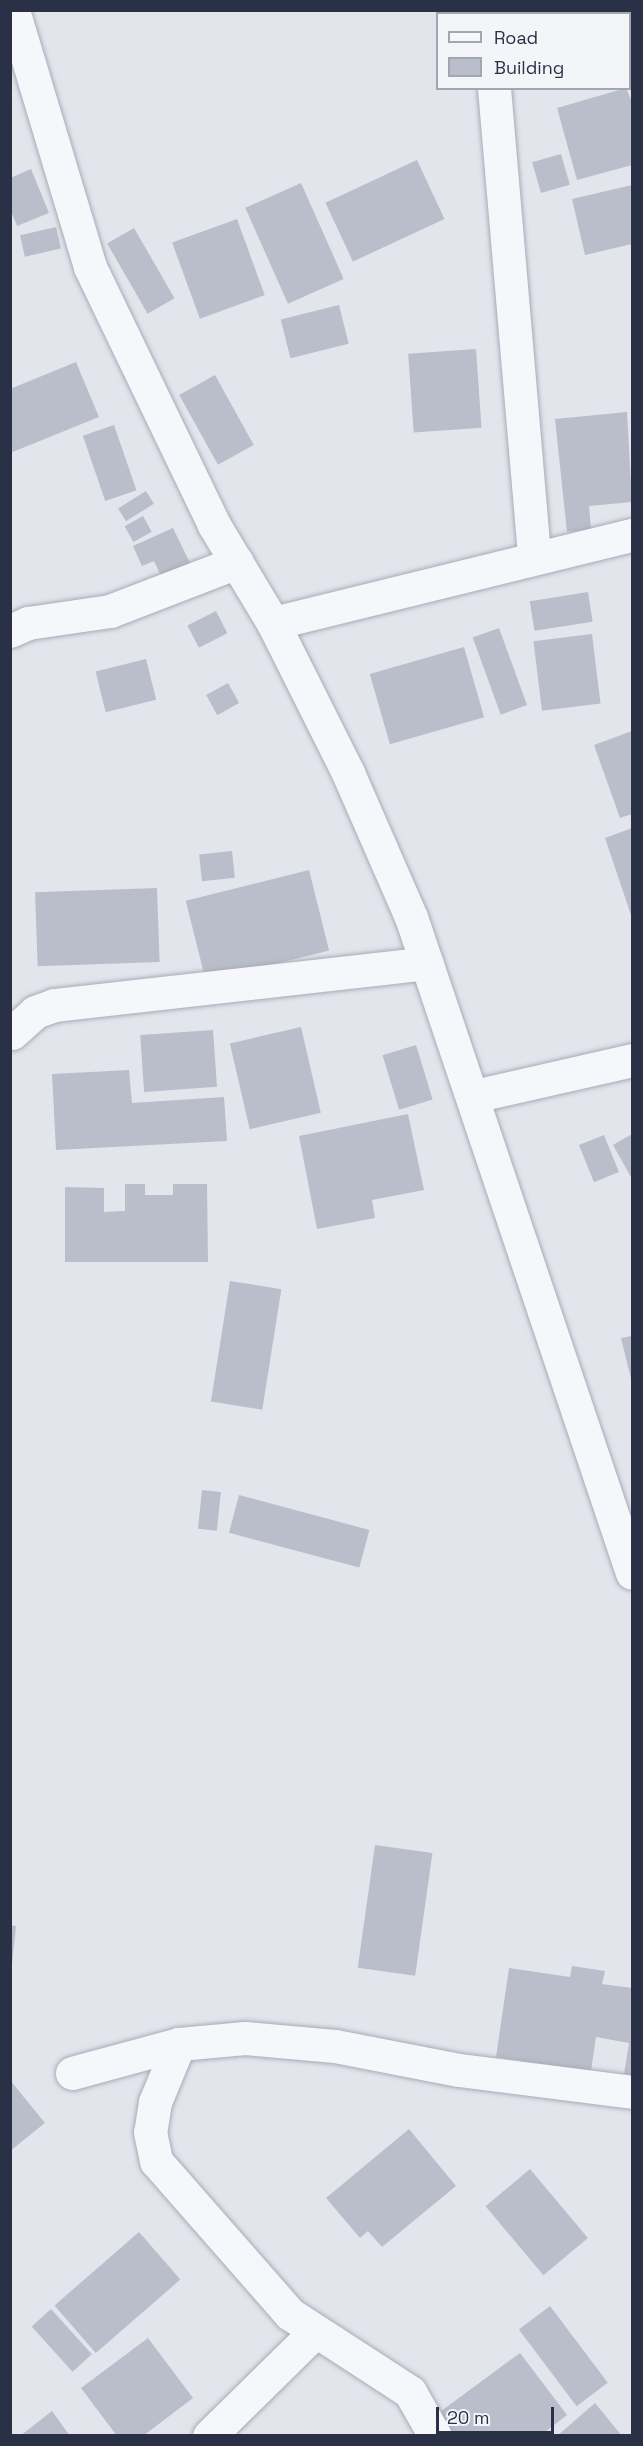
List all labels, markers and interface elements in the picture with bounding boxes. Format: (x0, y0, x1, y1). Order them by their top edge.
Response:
legend (436, 12, 631, 90)
text: Road (494, 26, 538, 49)
text: Building (494, 56, 564, 79)
scale bar (439, 2395, 558, 2433)
text: 20 m (447, 2406, 490, 2429)

